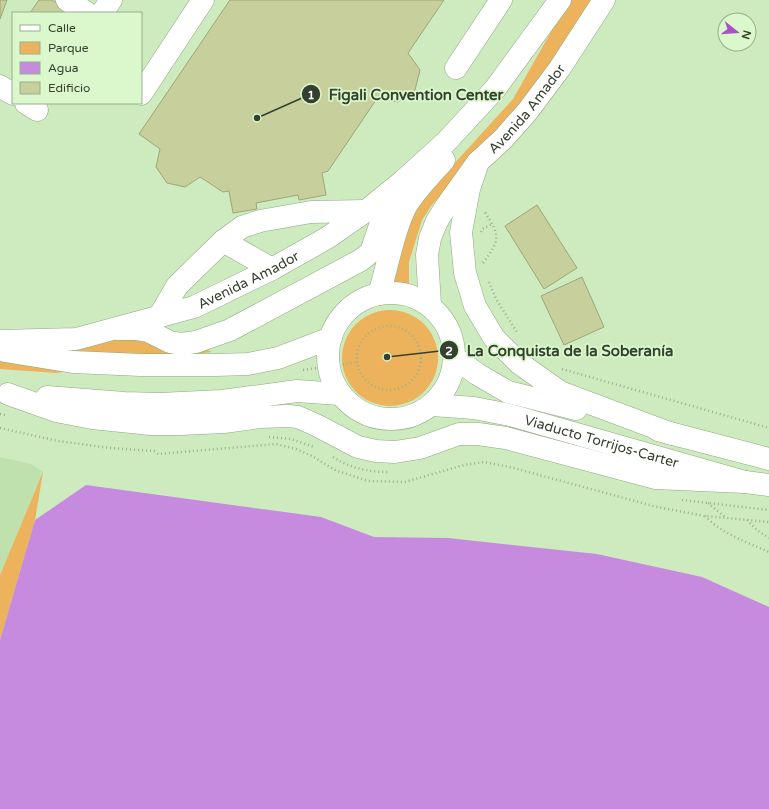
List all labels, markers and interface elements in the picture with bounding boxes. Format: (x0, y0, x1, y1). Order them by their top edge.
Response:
legend (12, 12, 142, 104)
north arrow (717, 12, 757, 52)
text: Calle (48, 21, 76, 35)
text: N (739, 29, 754, 41)
text: Parque (48, 41, 89, 55)
street label: Avenida Amador (485, 60, 569, 157)
text: Agua (48, 61, 78, 75)
text: Edificio (48, 81, 90, 95)
callout: Figali Convention Center (301, 81, 511, 108)
text: Figali Convention Center (329, 86, 504, 105)
text: 1 (307, 88, 315, 102)
street label: Avenida Amador (195, 247, 303, 312)
callout: La Conquista de la Soberanía (439, 337, 682, 364)
text: La Conquista de la Soberanía (467, 342, 673, 361)
text: 2 (445, 344, 453, 358)
street label: Viaducto Torrijos-Carter (522, 411, 681, 471)

